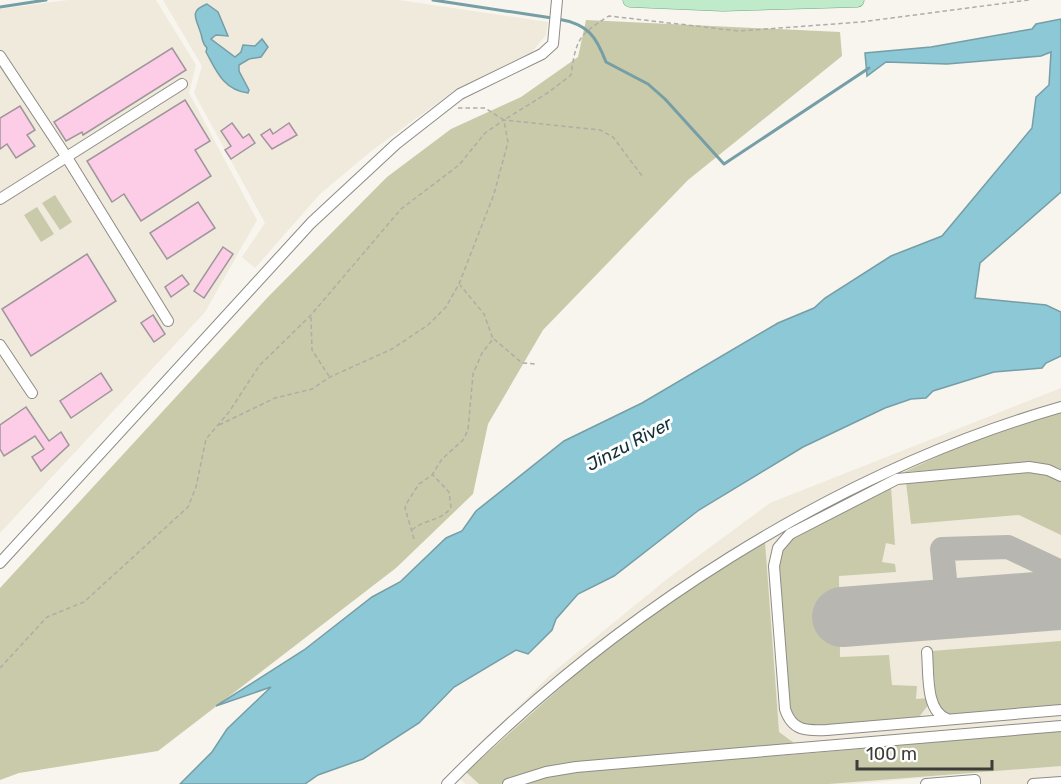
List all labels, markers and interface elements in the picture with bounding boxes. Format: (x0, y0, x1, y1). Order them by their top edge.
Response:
water label: Jinzu River (582, 412, 677, 476)
scale bar (857, 733, 992, 771)
text: 100 m (866, 743, 917, 765)

